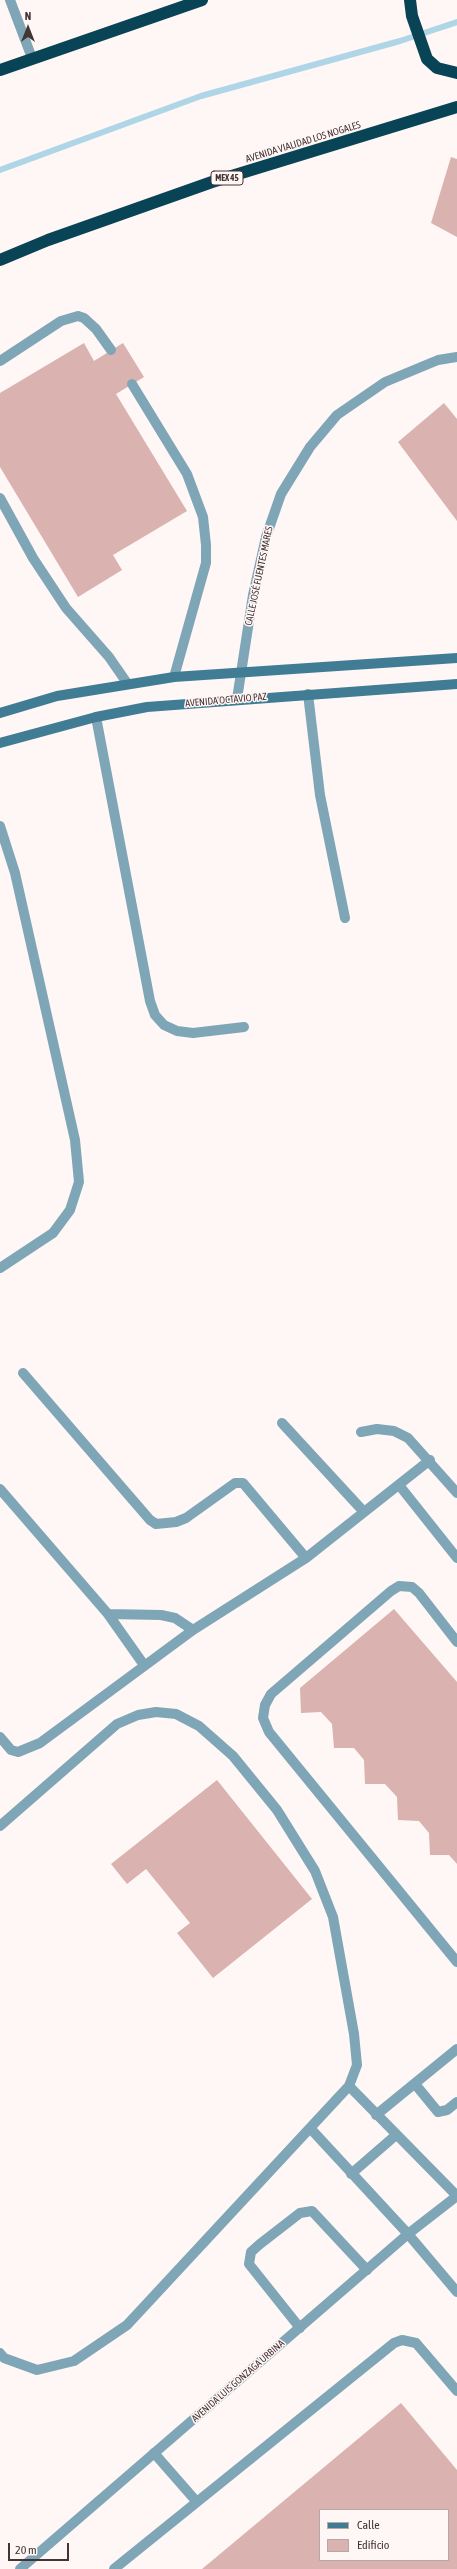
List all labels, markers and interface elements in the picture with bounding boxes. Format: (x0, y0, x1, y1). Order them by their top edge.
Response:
north arrow (8, 8, 48, 48)
text: N (25, 10, 31, 22)
street label: AVENIDA VIALIDAD LOS NOGALES (244, 119, 362, 165)
road number: MEX 45 (211, 171, 243, 185)
street label: CALLE JOSÉ FUENTES MARES (243, 525, 275, 627)
street label: AVENIDA OCTAVIO PAZ (185, 690, 267, 710)
street label: AVENIDA LUIS GONZAGA URBINA (189, 2337, 287, 2425)
legend (319, 2509, 449, 2561)
text: Calle (357, 2518, 380, 2532)
scale bar (10, 2535, 71, 2561)
text: Edificio (357, 2538, 389, 2552)
text: 20 m (15, 2543, 37, 2557)

